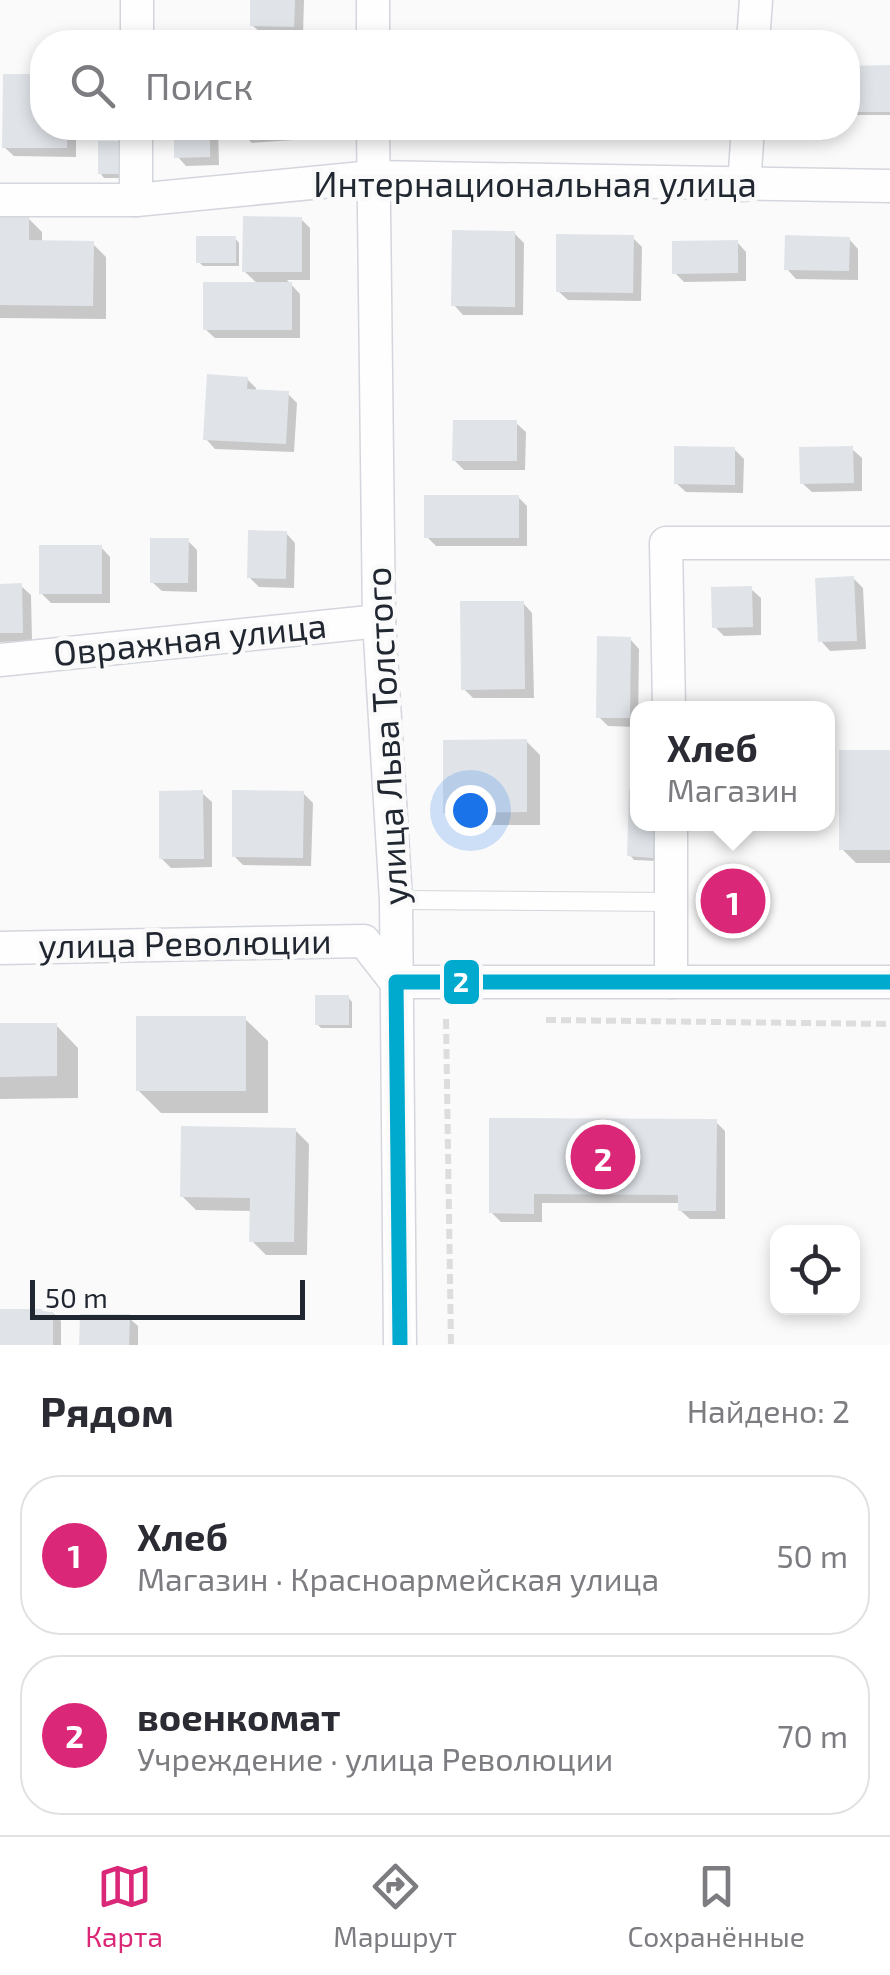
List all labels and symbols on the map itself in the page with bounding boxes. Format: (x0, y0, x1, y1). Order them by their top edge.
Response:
street label: Интернациональная улица (313, 162, 757, 205)
street label: улица Льва Толстого (355, 566, 416, 906)
street label: Овражная улица (51, 603, 329, 674)
your location (445, 785, 496, 836)
pin: 1 (700, 864, 766, 938)
street label: улица Революции (38, 918, 332, 967)
line badge: 2 (442, 958, 481, 1006)
text: 2 (453, 964, 469, 998)
pin: 2 (570, 1120, 636, 1194)
scale bar (30, 1275, 305, 1320)

